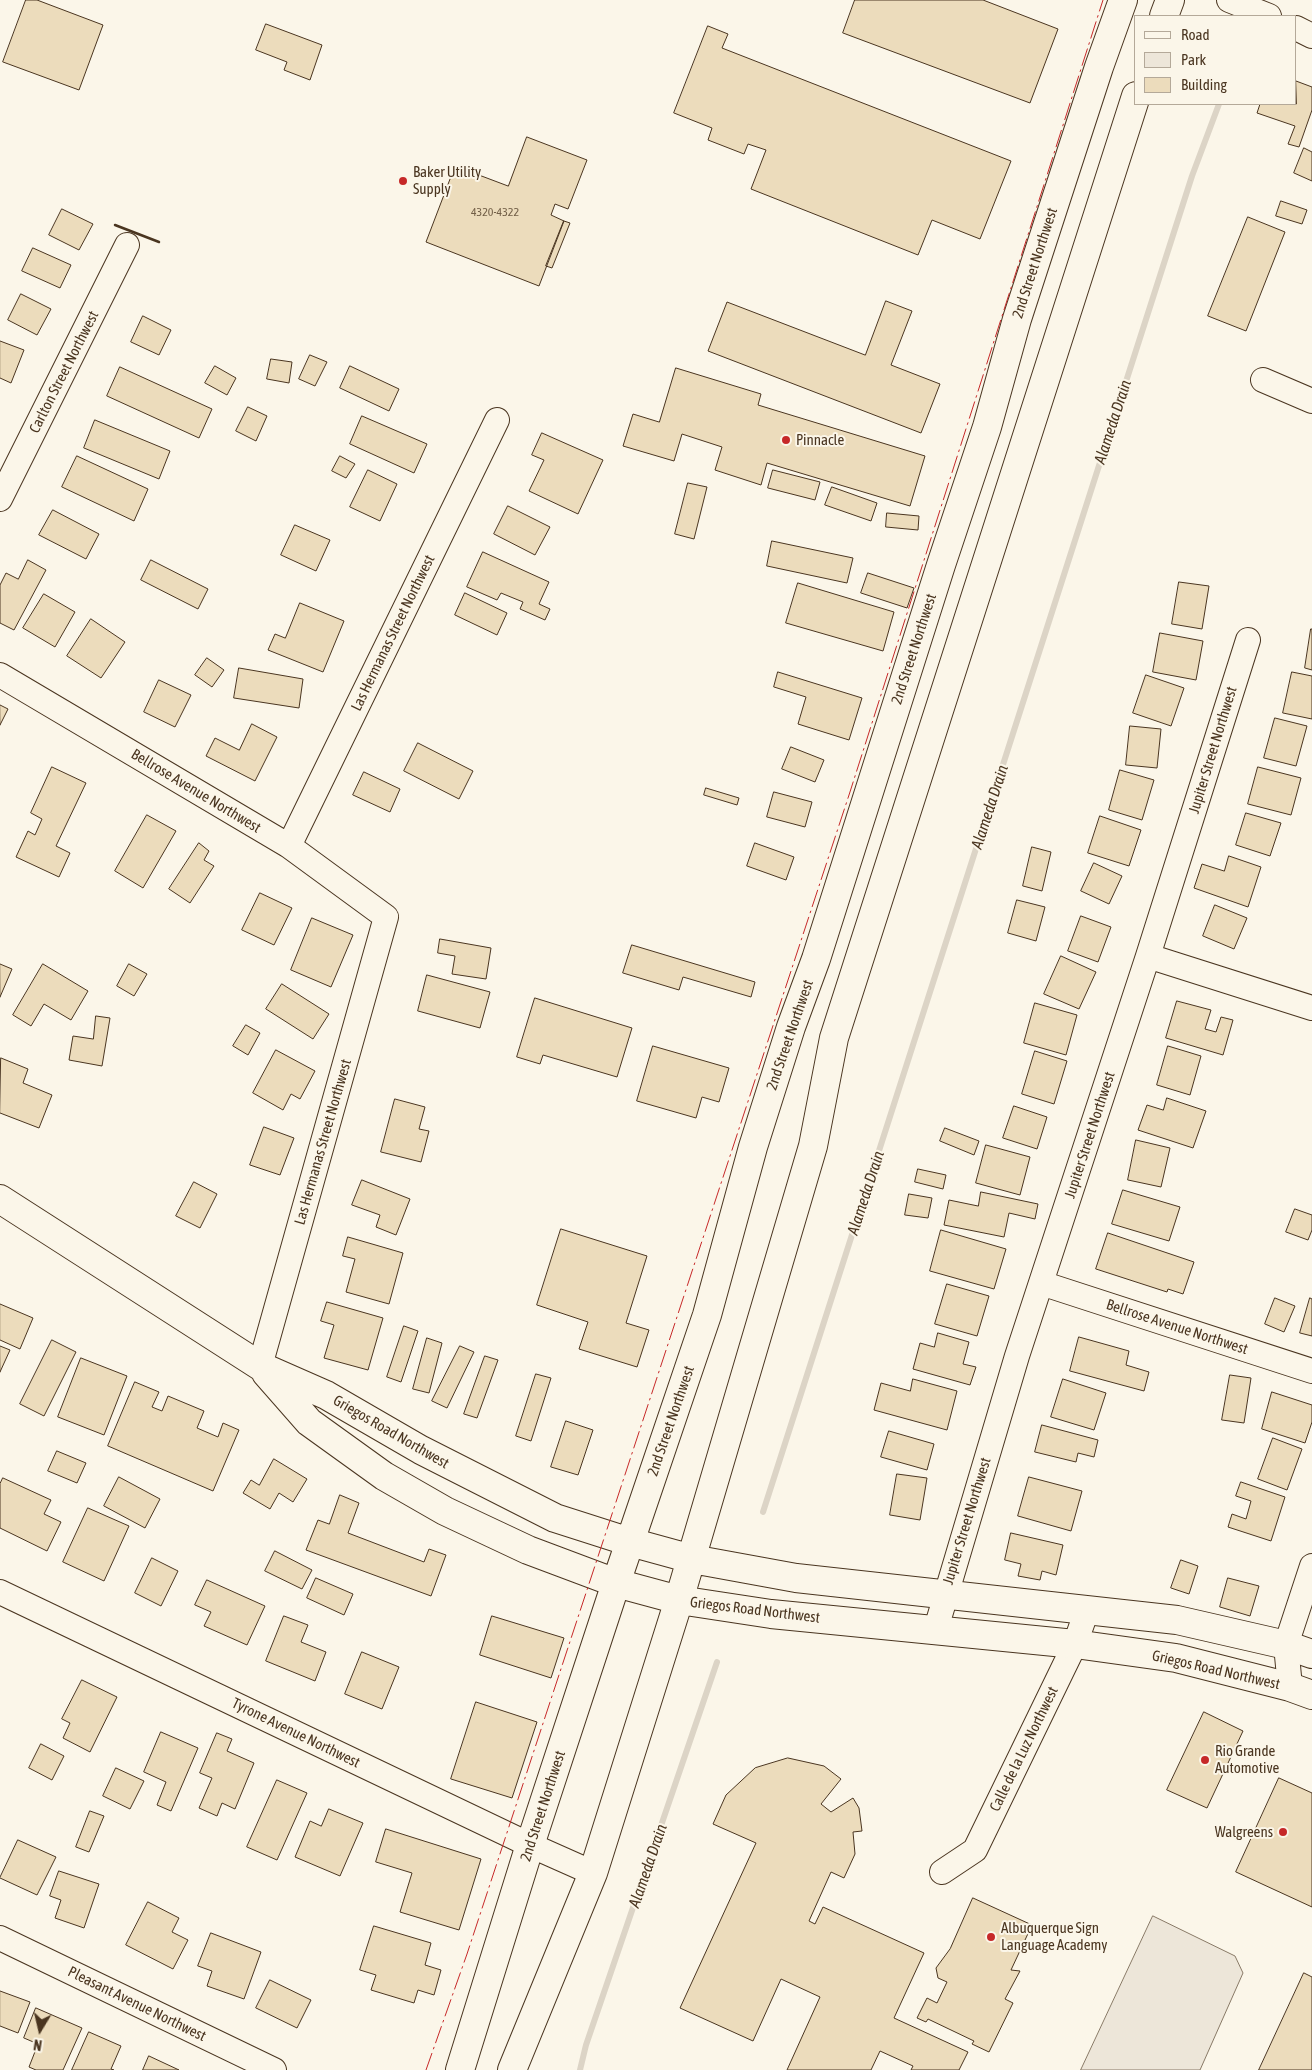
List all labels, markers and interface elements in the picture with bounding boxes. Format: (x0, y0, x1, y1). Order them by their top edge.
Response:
legend (1134, 15, 1297, 105)
text: Road (1181, 26, 1210, 43)
text: Park (1181, 51, 1206, 68)
text: Building (1181, 76, 1227, 93)
place label: Baker Utility Supply (413, 163, 481, 198)
marker: Baker Utility Supply (397, 175, 409, 187)
house number: 4320-4322 (471, 205, 519, 219)
street label: 2nd Street Northwest (1009, 205, 1061, 321)
street label: Carlton Street Northwest (25, 308, 103, 436)
water label: Alameda Drain (1090, 378, 1136, 466)
place label: Pinnacle (796, 431, 844, 449)
marker: Pinnacle (780, 434, 792, 446)
street label: Las Hermanas Street Northwest (347, 552, 439, 714)
street label: 2nd Street Northwest (888, 591, 940, 707)
street label: Jupiter Street Northwest (1185, 684, 1241, 816)
street label: Bellrose Avenue Northwest (128, 745, 264, 837)
water label: Alameda Drain (967, 763, 1013, 851)
street label: 2nd Street Northwest (763, 977, 817, 1093)
street label: Las Hermanas Street Northwest (291, 1057, 355, 1227)
street label: Jupiter Street Northwest (1061, 1069, 1119, 1201)
water label: Alameda Drain (843, 1149, 889, 1237)
street label: Bellrose Avenue Northwest (1104, 1296, 1250, 1358)
street label: 2nd Street Northwest (644, 1363, 698, 1479)
street label: Griegos Road Northwest (330, 1391, 452, 1473)
street label: Jupiter Street Northwest (939, 1455, 995, 1587)
street label: Griegos Road Northwest (689, 1593, 821, 1627)
street label: Griegos Road Northwest (1150, 1647, 1282, 1693)
street label: Calle de la Luz Northwest (986, 1684, 1062, 1814)
street label: Tyrone Avenue Northwest (229, 1694, 363, 1772)
place label: Rio Grande Automotive (1215, 1742, 1279, 1777)
street label: 2nd Street Northwest (517, 1748, 569, 1864)
marker: Rio Grande Automotive (1199, 1754, 1211, 1766)
water label: Alameda Drain (625, 1822, 671, 1910)
place label: Walgreens (1215, 1823, 1273, 1841)
marker: Walgreens (1277, 1826, 1289, 1838)
place label: Albuquerque Sign Language Academy (1001, 1919, 1108, 1954)
marker: Albuquerque Sign Language Academy (985, 1931, 997, 1943)
street label: Pleasant Avenue Northwest (65, 1963, 209, 2045)
north arrow (15, 2005, 65, 2055)
text: N (32, 2036, 43, 2053)

